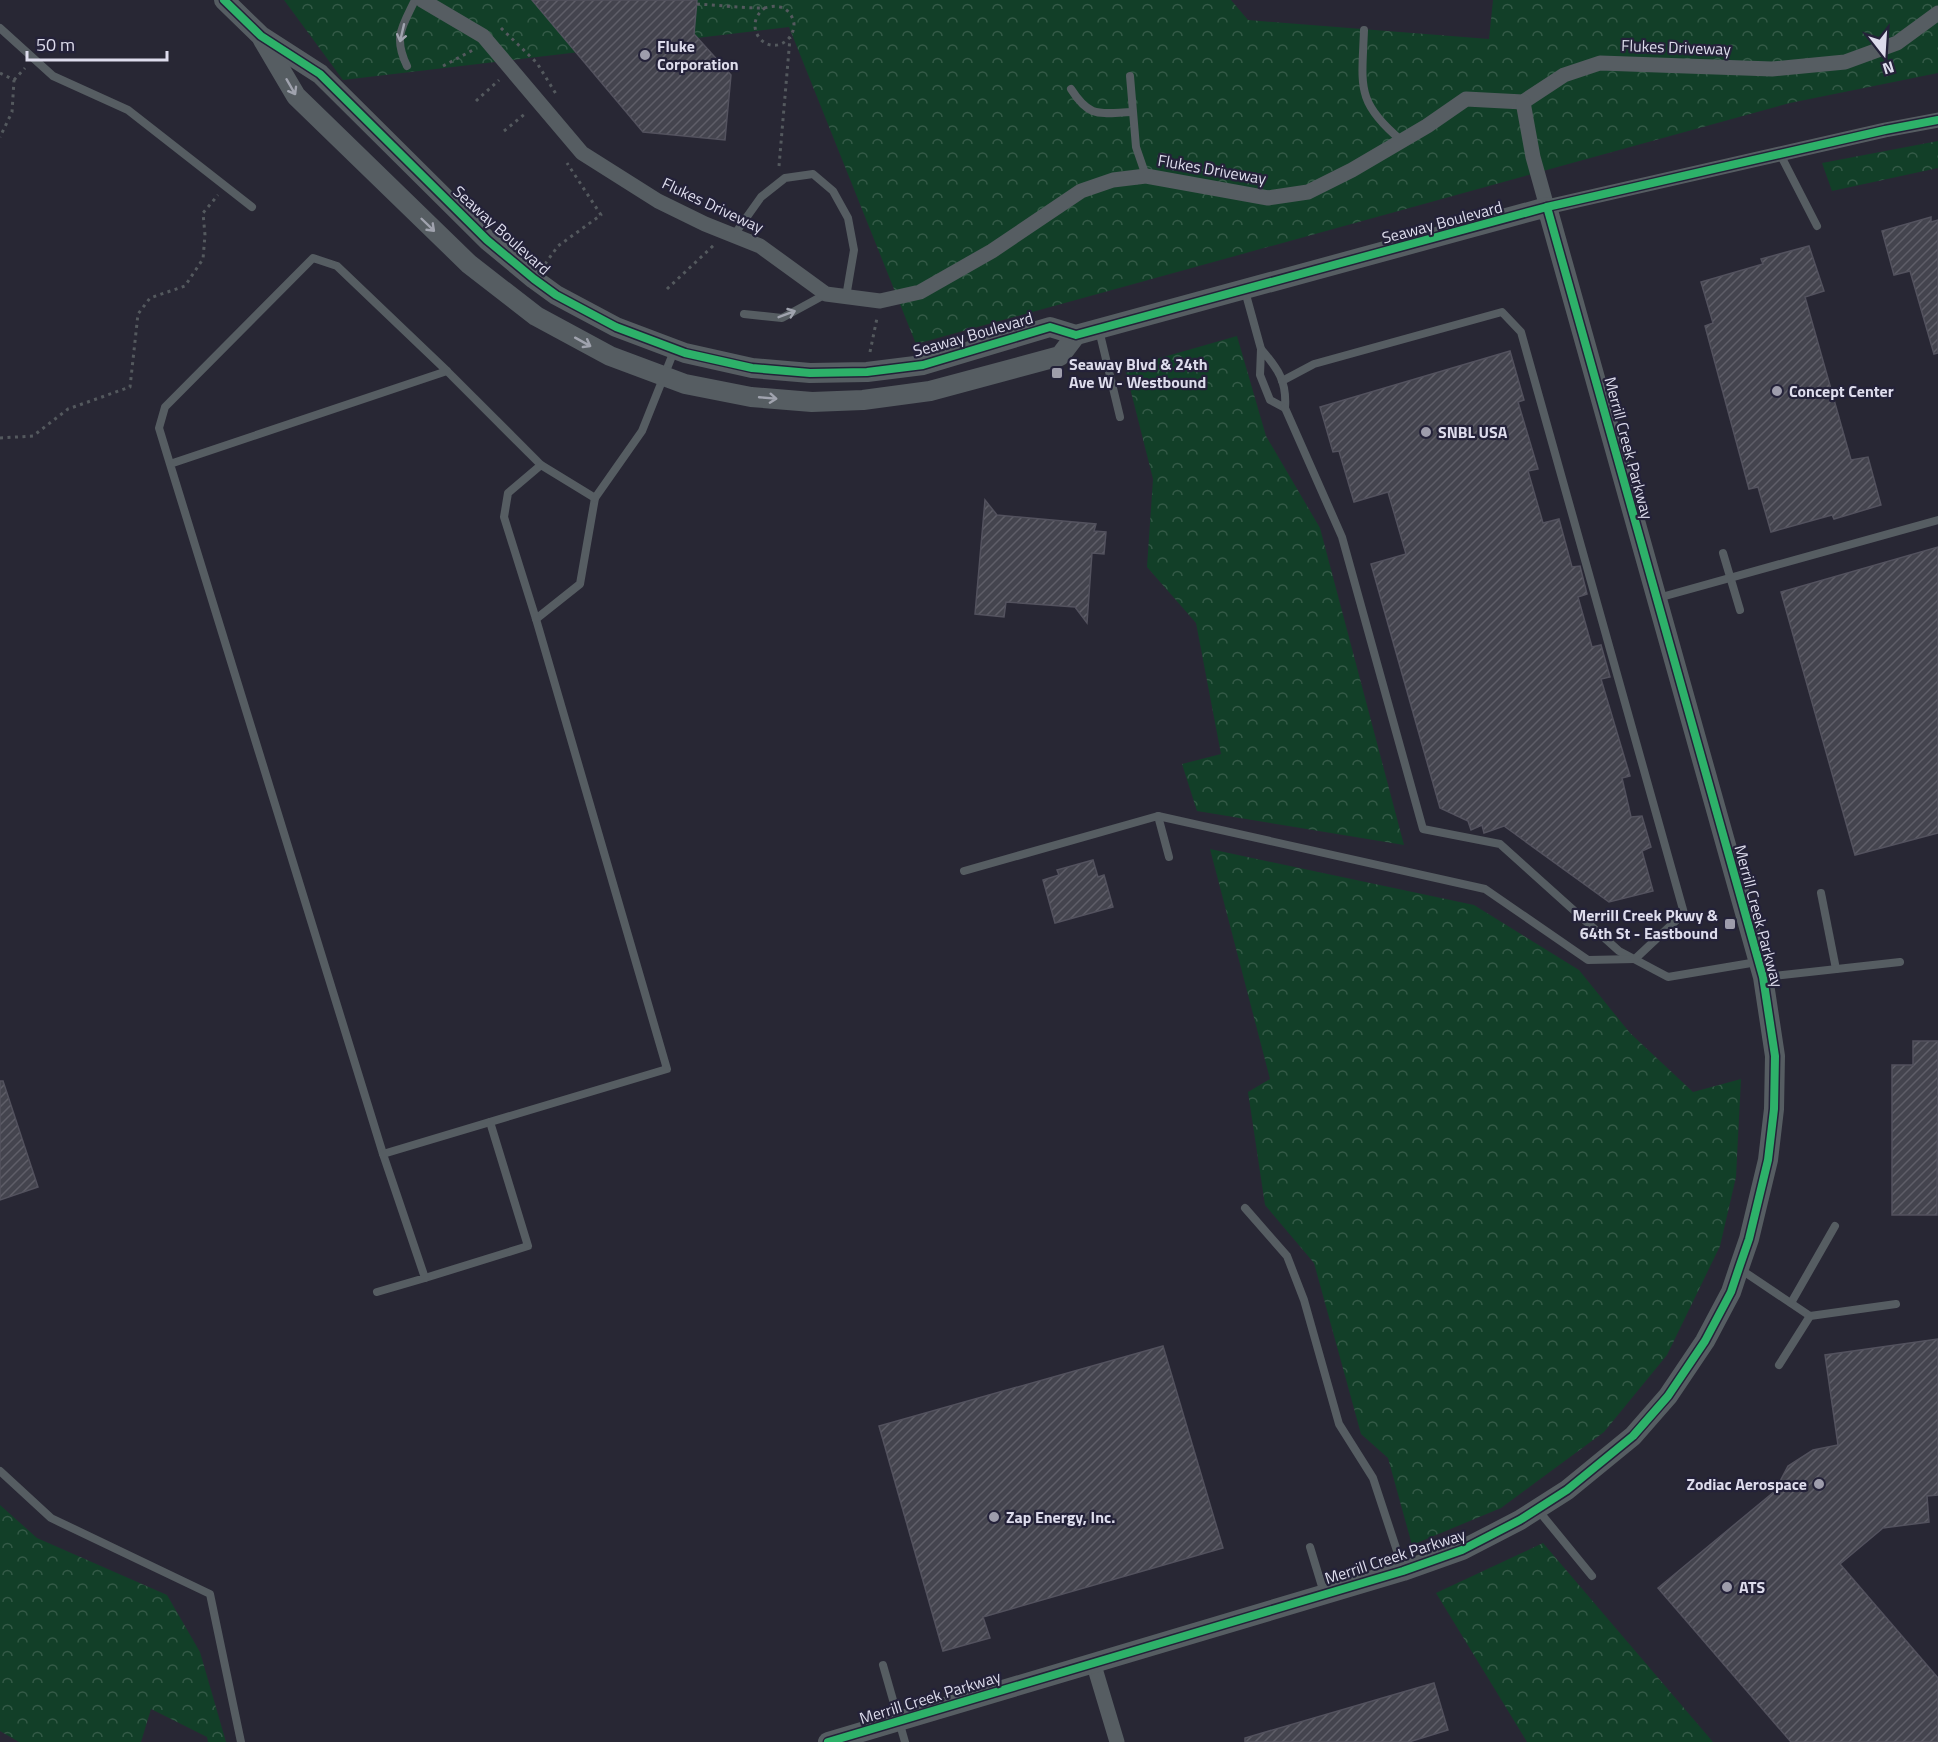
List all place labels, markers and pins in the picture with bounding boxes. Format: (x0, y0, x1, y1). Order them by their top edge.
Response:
place label: Fluke Corporation (657, 34, 739, 76)
marker: Fluke Corporation (638, 48, 652, 62)
place label: Seaway Blvd & 24th Ave W - Westbound (1069, 352, 1207, 394)
marker: Seaway Blvd & 24th Ave W - Westbound (1050, 366, 1064, 380)
place label: Concept Center (1789, 379, 1894, 403)
marker: Concept Center (1770, 384, 1784, 398)
place label: SNBL USA (1438, 420, 1508, 444)
marker: SNBL USA (1419, 425, 1433, 439)
place label: Merrill Creek Pkwy & 64th St - Eastbound (1573, 903, 1719, 945)
marker: Merrill Creek Pkwy & 64th St - Eastbound (1723, 917, 1737, 931)
place label: Zodiac Aerospace (1687, 1472, 1807, 1496)
marker: Zodiac Aerospace (1812, 1477, 1826, 1491)
place label: Zap Energy, Inc. (1006, 1505, 1115, 1529)
marker: Zap Energy, Inc. (987, 1510, 1001, 1524)
place label: ATS (1739, 1575, 1765, 1599)
marker: ATS (1720, 1580, 1734, 1594)

